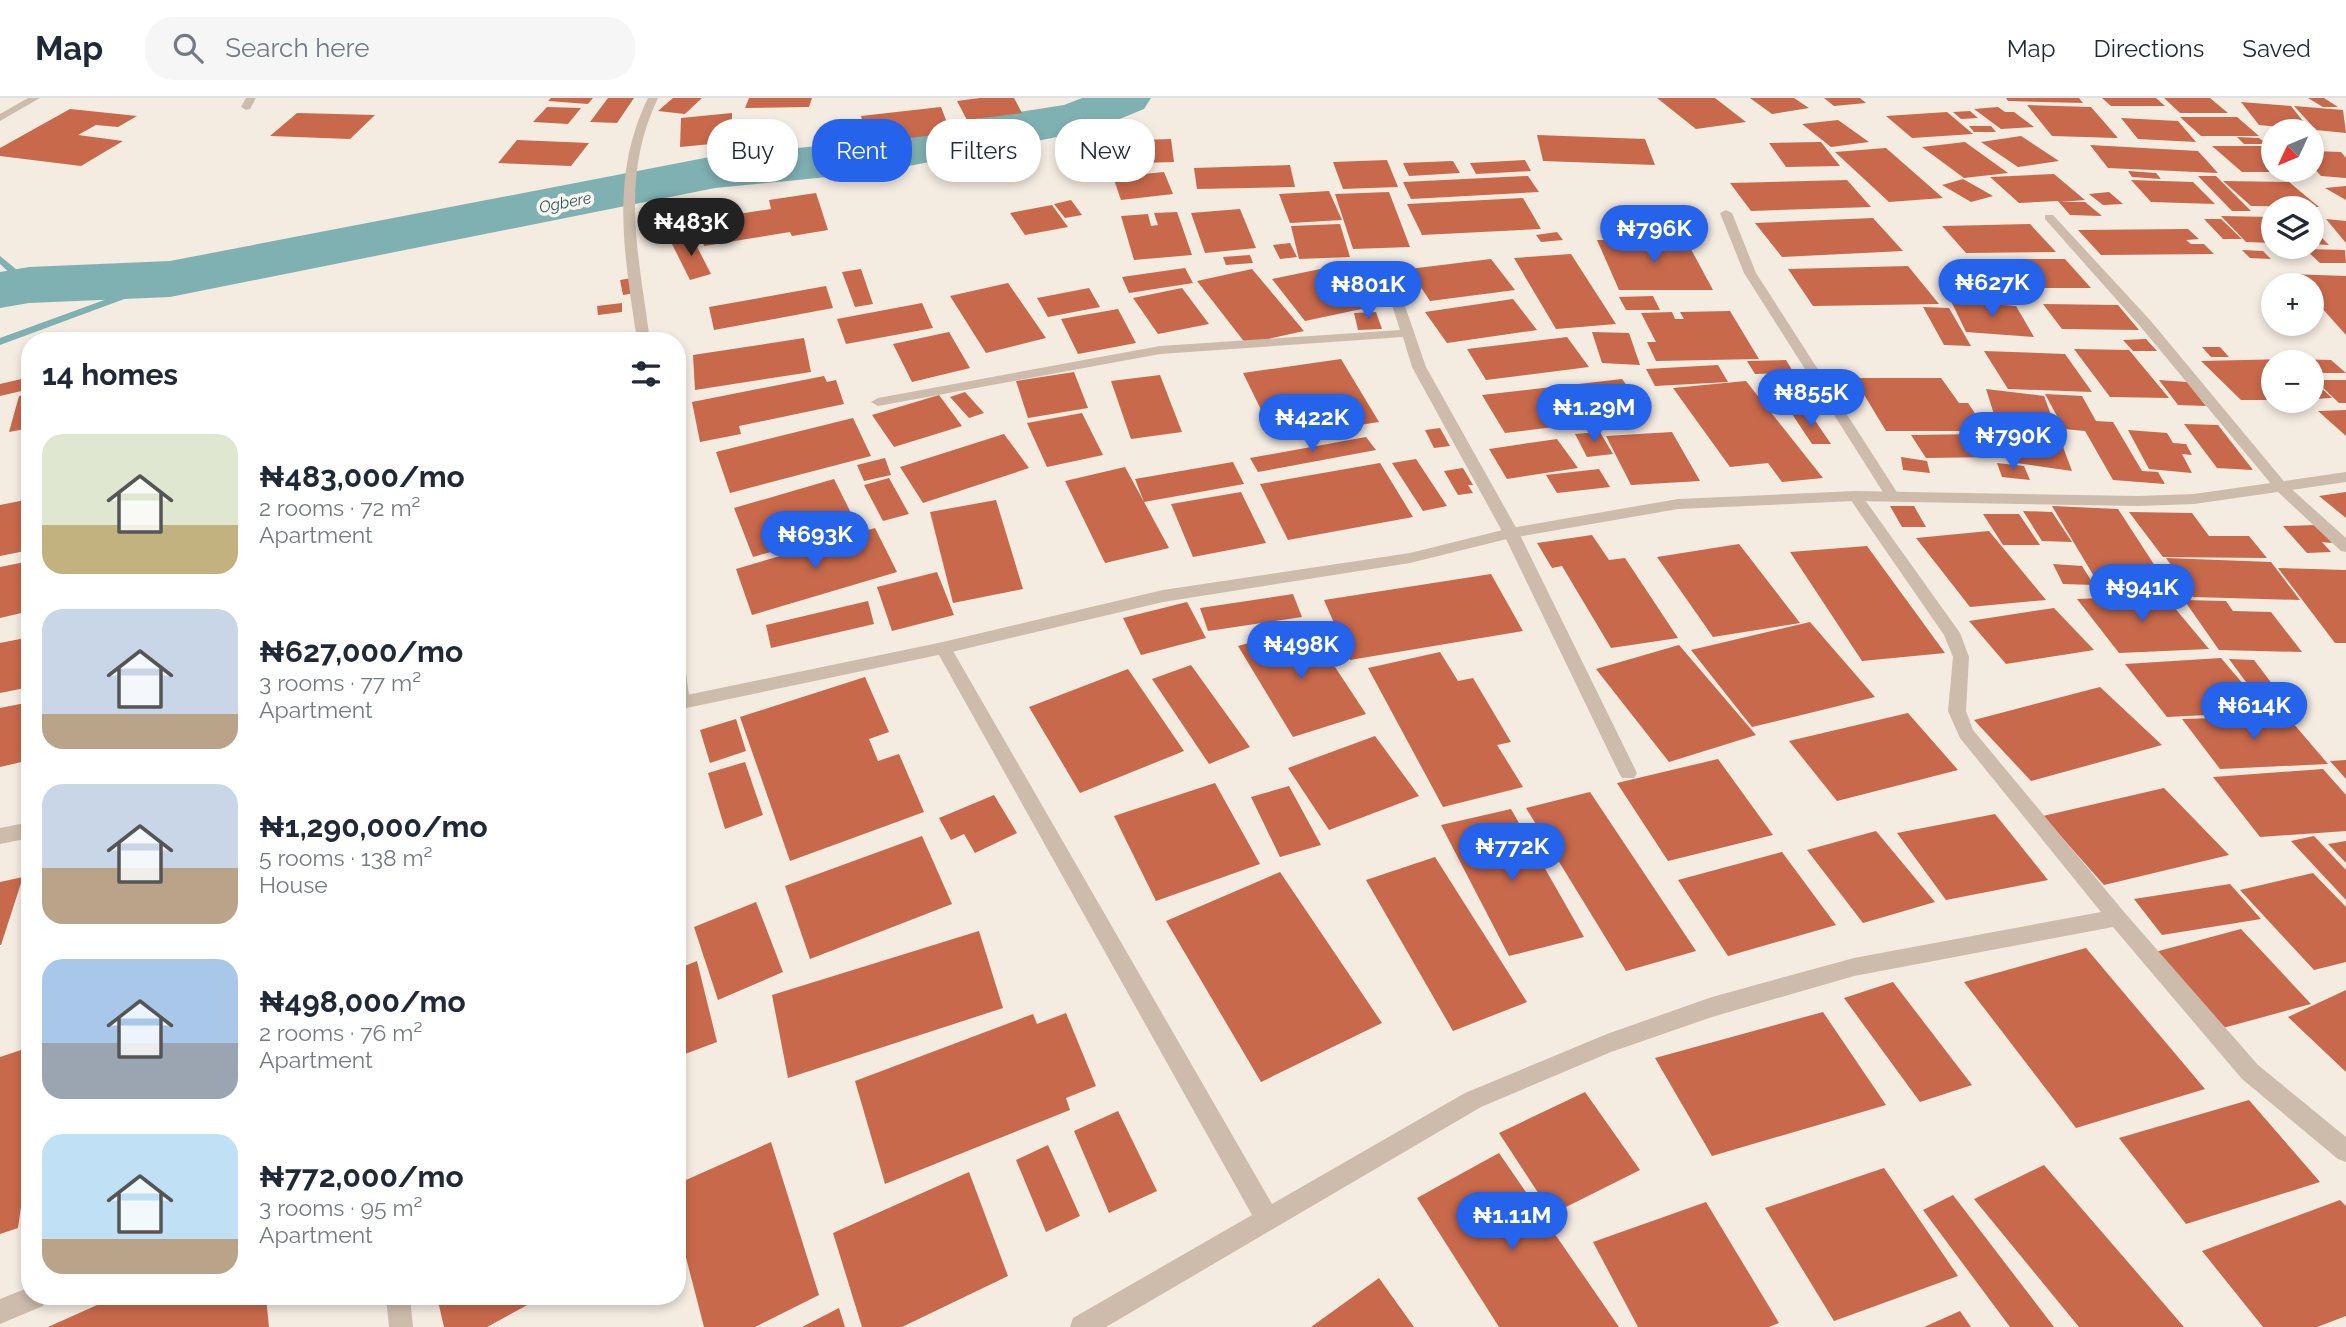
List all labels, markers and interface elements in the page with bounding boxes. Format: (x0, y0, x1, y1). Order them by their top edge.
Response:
search box (145, 17, 635, 80)
text: Map (35, 29, 103, 68)
icon: search (169, 29, 207, 67)
text: Search here (225, 33, 370, 63)
text: Map (2007, 34, 2056, 63)
text: Directions (2094, 34, 2204, 63)
text: Saved (2242, 34, 2311, 63)
chip: Buy (707, 119, 798, 182)
chip: Rent (812, 119, 912, 182)
chip: Filters (926, 119, 1041, 182)
chip: New (1055, 119, 1155, 182)
north arrow (2261, 119, 2324, 182)
map controls (2261, 119, 2324, 413)
water label: Ogbere (537, 188, 593, 217)
button: layers (2261, 196, 2324, 259)
pin: ₦483K (642, 198, 740, 258)
pin: ₦796K (1605, 206, 1703, 265)
text: ₦483K (653, 207, 729, 234)
text: ₦796K (1616, 214, 1692, 241)
pin: ₦627K (1943, 260, 2041, 319)
pin: ₦801K (1319, 262, 1417, 321)
text: ₦627K (1954, 268, 2030, 295)
text: ₦801K (1331, 270, 1405, 297)
button: + (2261, 273, 2324, 336)
button: − (2261, 350, 2324, 413)
icon: filters (627, 355, 665, 393)
text: 14 homes (42, 357, 178, 392)
pin: ₦855K (1762, 370, 1860, 429)
text: ₦855K (1774, 378, 1848, 405)
pin: ₦1.29M (1537, 384, 1651, 444)
text: ₦1.29M (1553, 393, 1635, 420)
pin: ₦422K (1263, 394, 1361, 454)
text: ₦422K (1275, 403, 1349, 430)
pin: ₦790K (1964, 412, 2062, 472)
text: ₦790K (1975, 421, 2051, 448)
text: ₦483,000/mo (259, 459, 465, 494)
icon: home (98, 462, 182, 546)
text: 2 rooms · 72 m² (259, 494, 420, 521)
pin: ₦693K (766, 512, 864, 571)
text: ₦693K (777, 520, 853, 547)
text: Apartment (259, 521, 373, 548)
pin: ₦941K (2093, 564, 2191, 624)
text: ₦941K (2105, 573, 2179, 600)
pin: ₦498K (1252, 622, 1350, 681)
text: ₦498K (1263, 630, 1339, 657)
text: ₦627,000/mo (259, 634, 463, 669)
icon: home (98, 637, 182, 721)
text: 3 rooms · 77 m² (259, 669, 421, 696)
pin: ₦614K (2205, 682, 2303, 742)
text: ₦614K (2217, 691, 2291, 718)
text: Apartment (259, 696, 373, 723)
text: ₦1,290,000/mo (259, 809, 488, 844)
icon: home (98, 812, 182, 896)
pin: ₦772K (1463, 824, 1561, 883)
text: ₦772K (1475, 832, 1549, 859)
text: 5 rooms · 138 m² (259, 844, 433, 871)
text: House (259, 871, 328, 898)
text: ₦498,000/mo (259, 984, 466, 1019)
icon: home (98, 987, 182, 1071)
text: 2 rooms · 76 m² (259, 1019, 422, 1046)
text: Apartment (259, 1046, 373, 1073)
text: ₦772,000/mo (259, 1159, 464, 1194)
icon: home (98, 1162, 182, 1246)
pin: ₦1.11M (1455, 1192, 1569, 1252)
text: 3 rooms · 95 m² (259, 1194, 422, 1221)
text: ₦1.11M (1473, 1201, 1551, 1228)
text: Apartment (259, 1221, 373, 1248)

